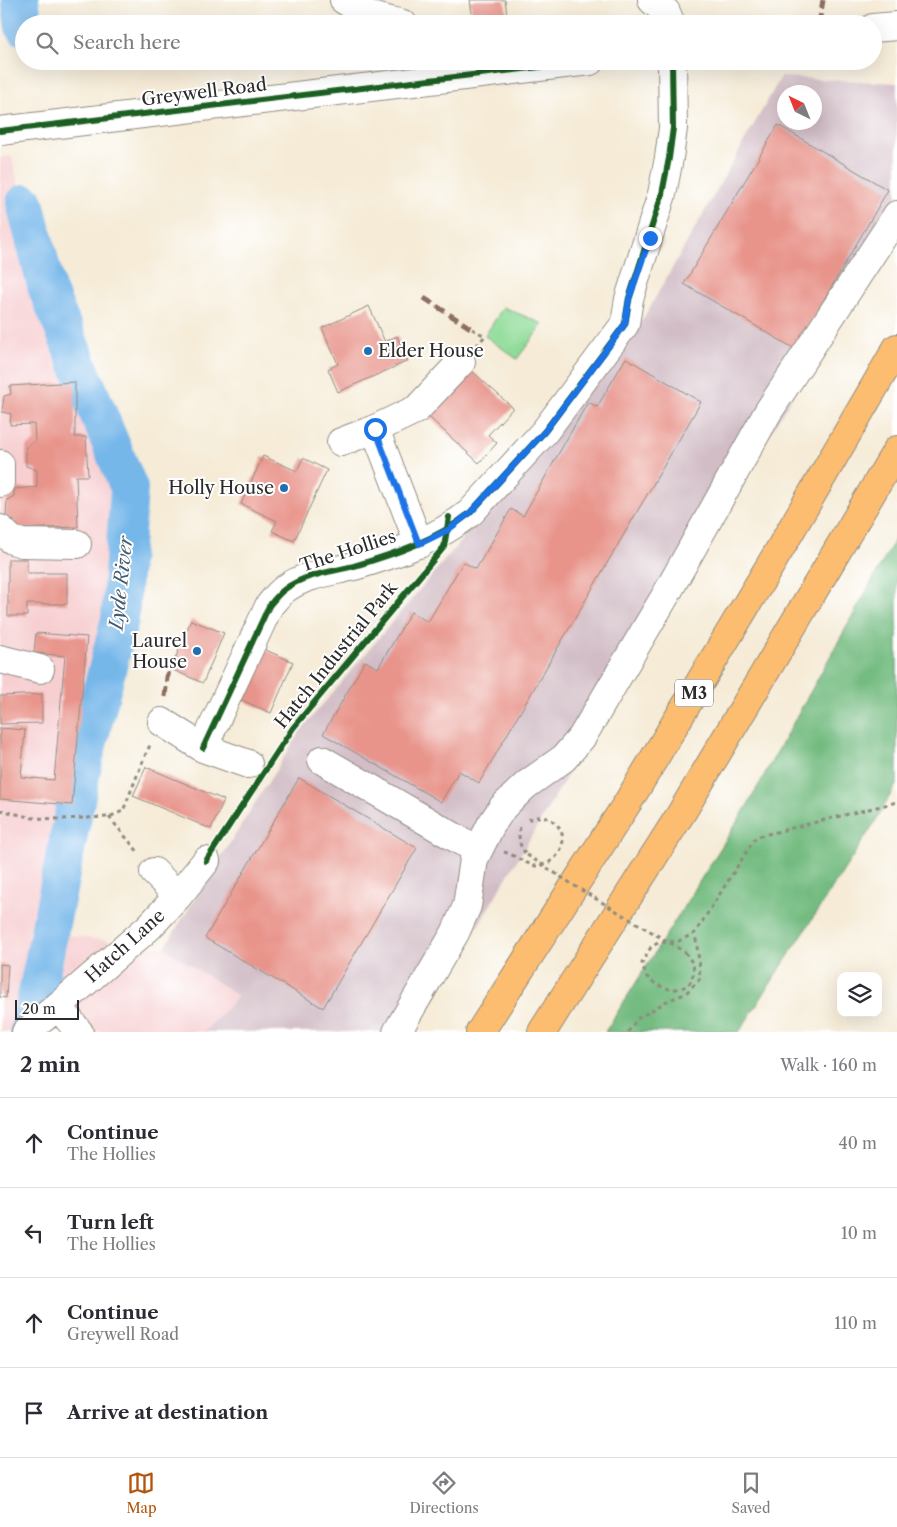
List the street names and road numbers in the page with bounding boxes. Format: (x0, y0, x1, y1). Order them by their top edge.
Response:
street label: Greywell Road (140, 73, 268, 111)
street label: The Hollies (297, 525, 399, 577)
street label: Hatch Industrial Park (270, 576, 403, 733)
road number: M3 (675, 680, 713, 706)
street label: Hatch Lane (81, 905, 169, 987)

